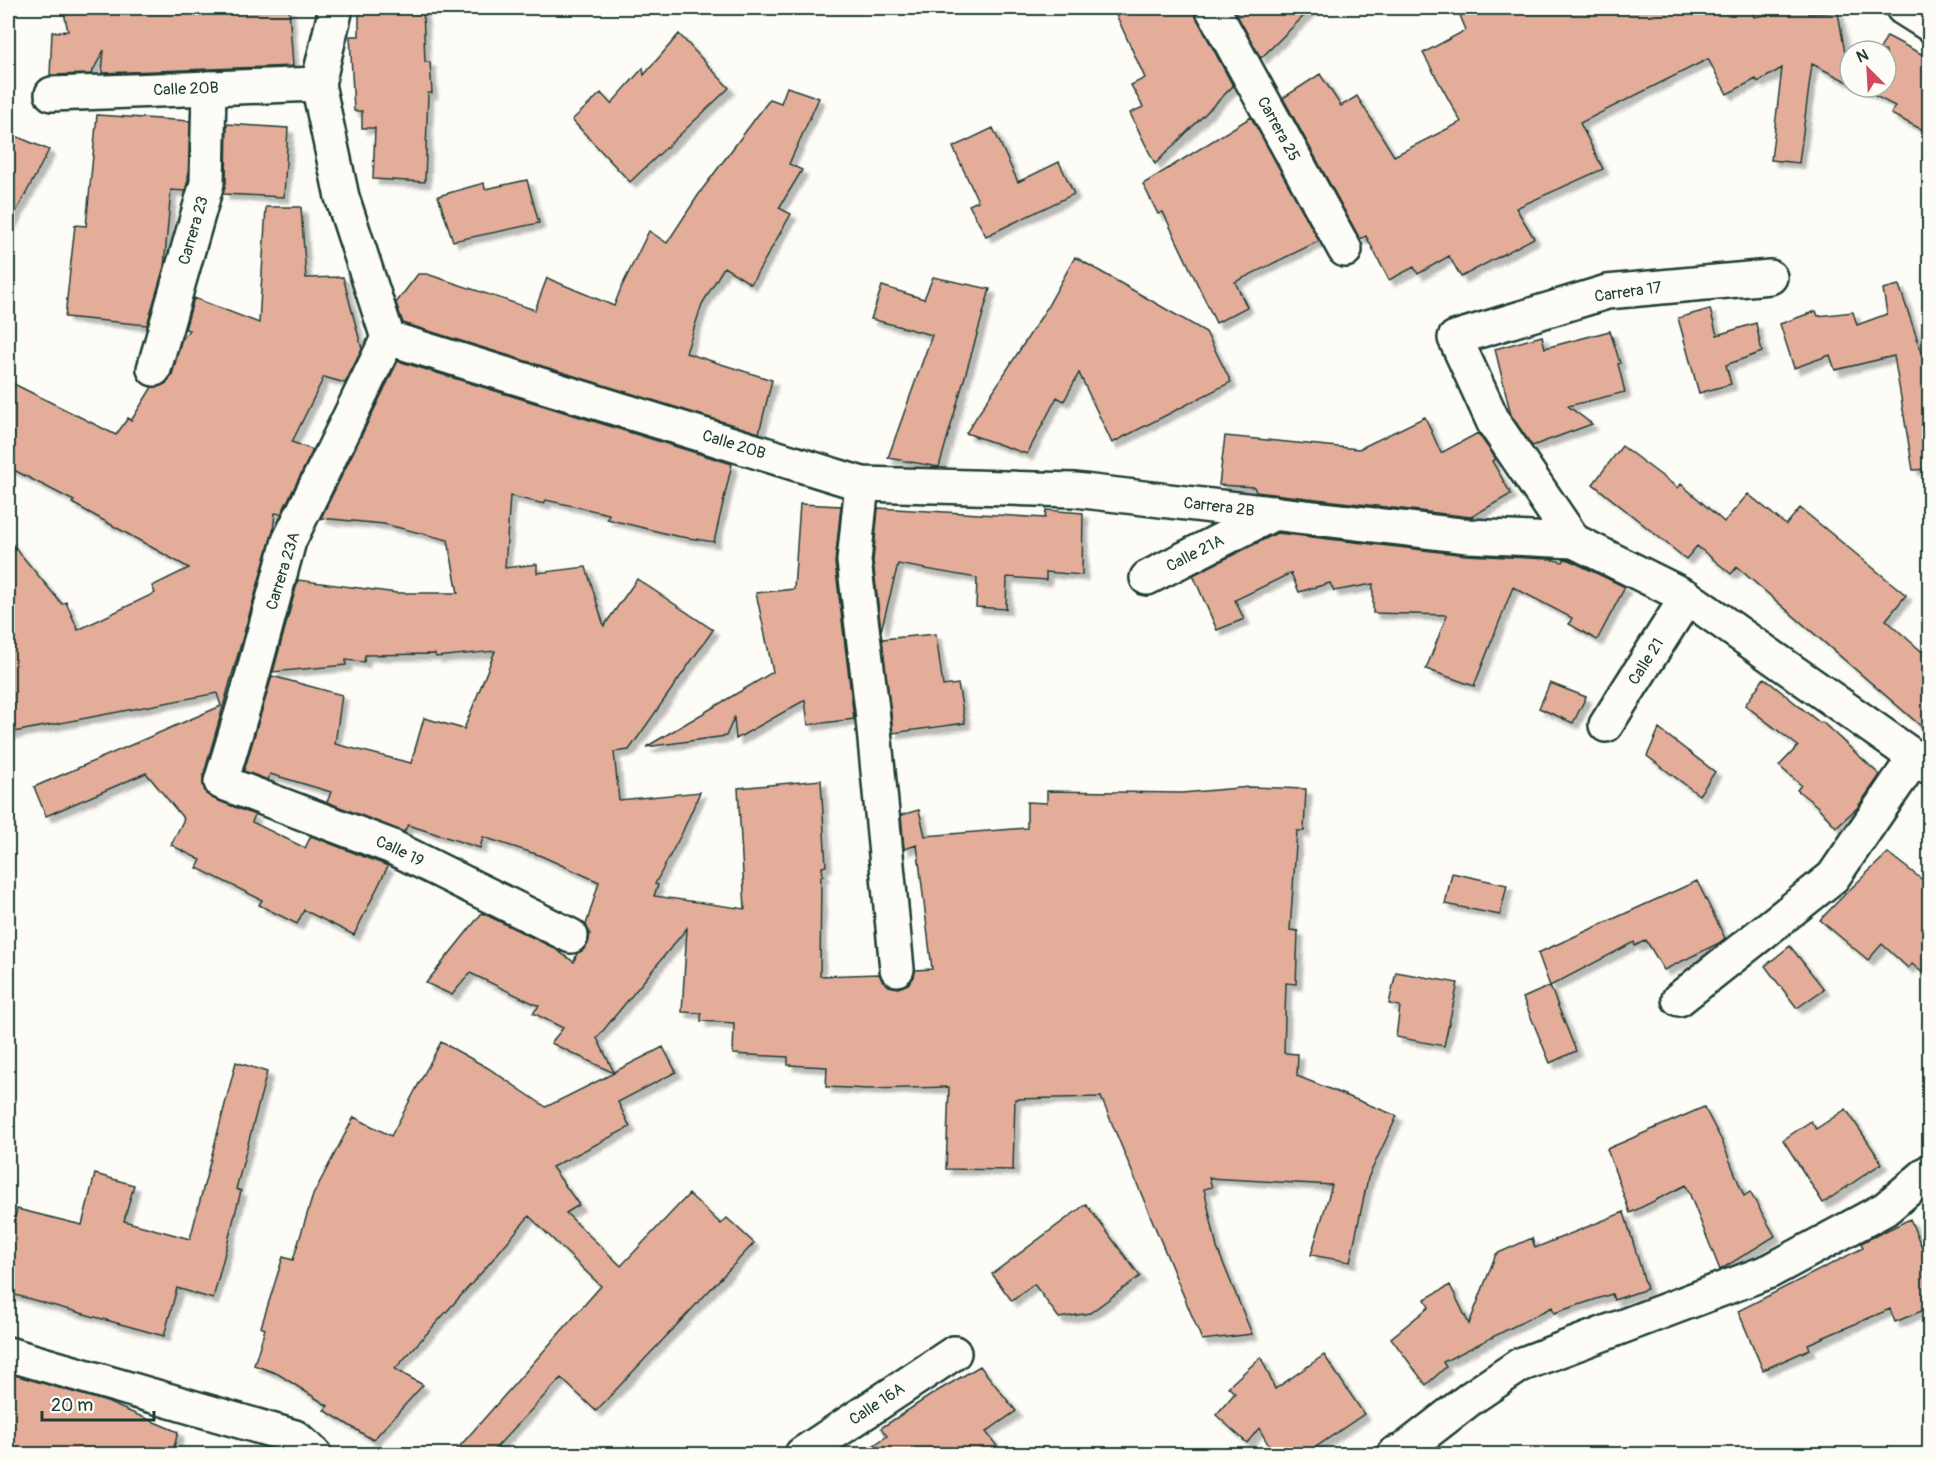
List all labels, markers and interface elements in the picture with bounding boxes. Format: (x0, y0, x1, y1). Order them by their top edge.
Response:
north arrow (1838, 39, 1898, 99)
text: N (1853, 45, 1871, 68)
street label: Calle 20B (153, 78, 219, 100)
street label: Carrera 25 (1253, 93, 1304, 165)
street label: Carrera 23 (174, 194, 213, 267)
street label: Carrera 17 (1593, 277, 1663, 307)
street label: Calle 20B (700, 425, 768, 464)
street label: Carrera 2B (1183, 493, 1255, 521)
street label: Carrera 23A (262, 529, 304, 613)
street label: Calle 21A (1163, 530, 1227, 576)
street label: Calle 21 (1624, 634, 1668, 689)
street label: Calle 19 (373, 832, 427, 871)
street label: Calle 16A (845, 1379, 908, 1430)
scale bar (42, 1384, 154, 1422)
text: 20 m (51, 1394, 93, 1417)

